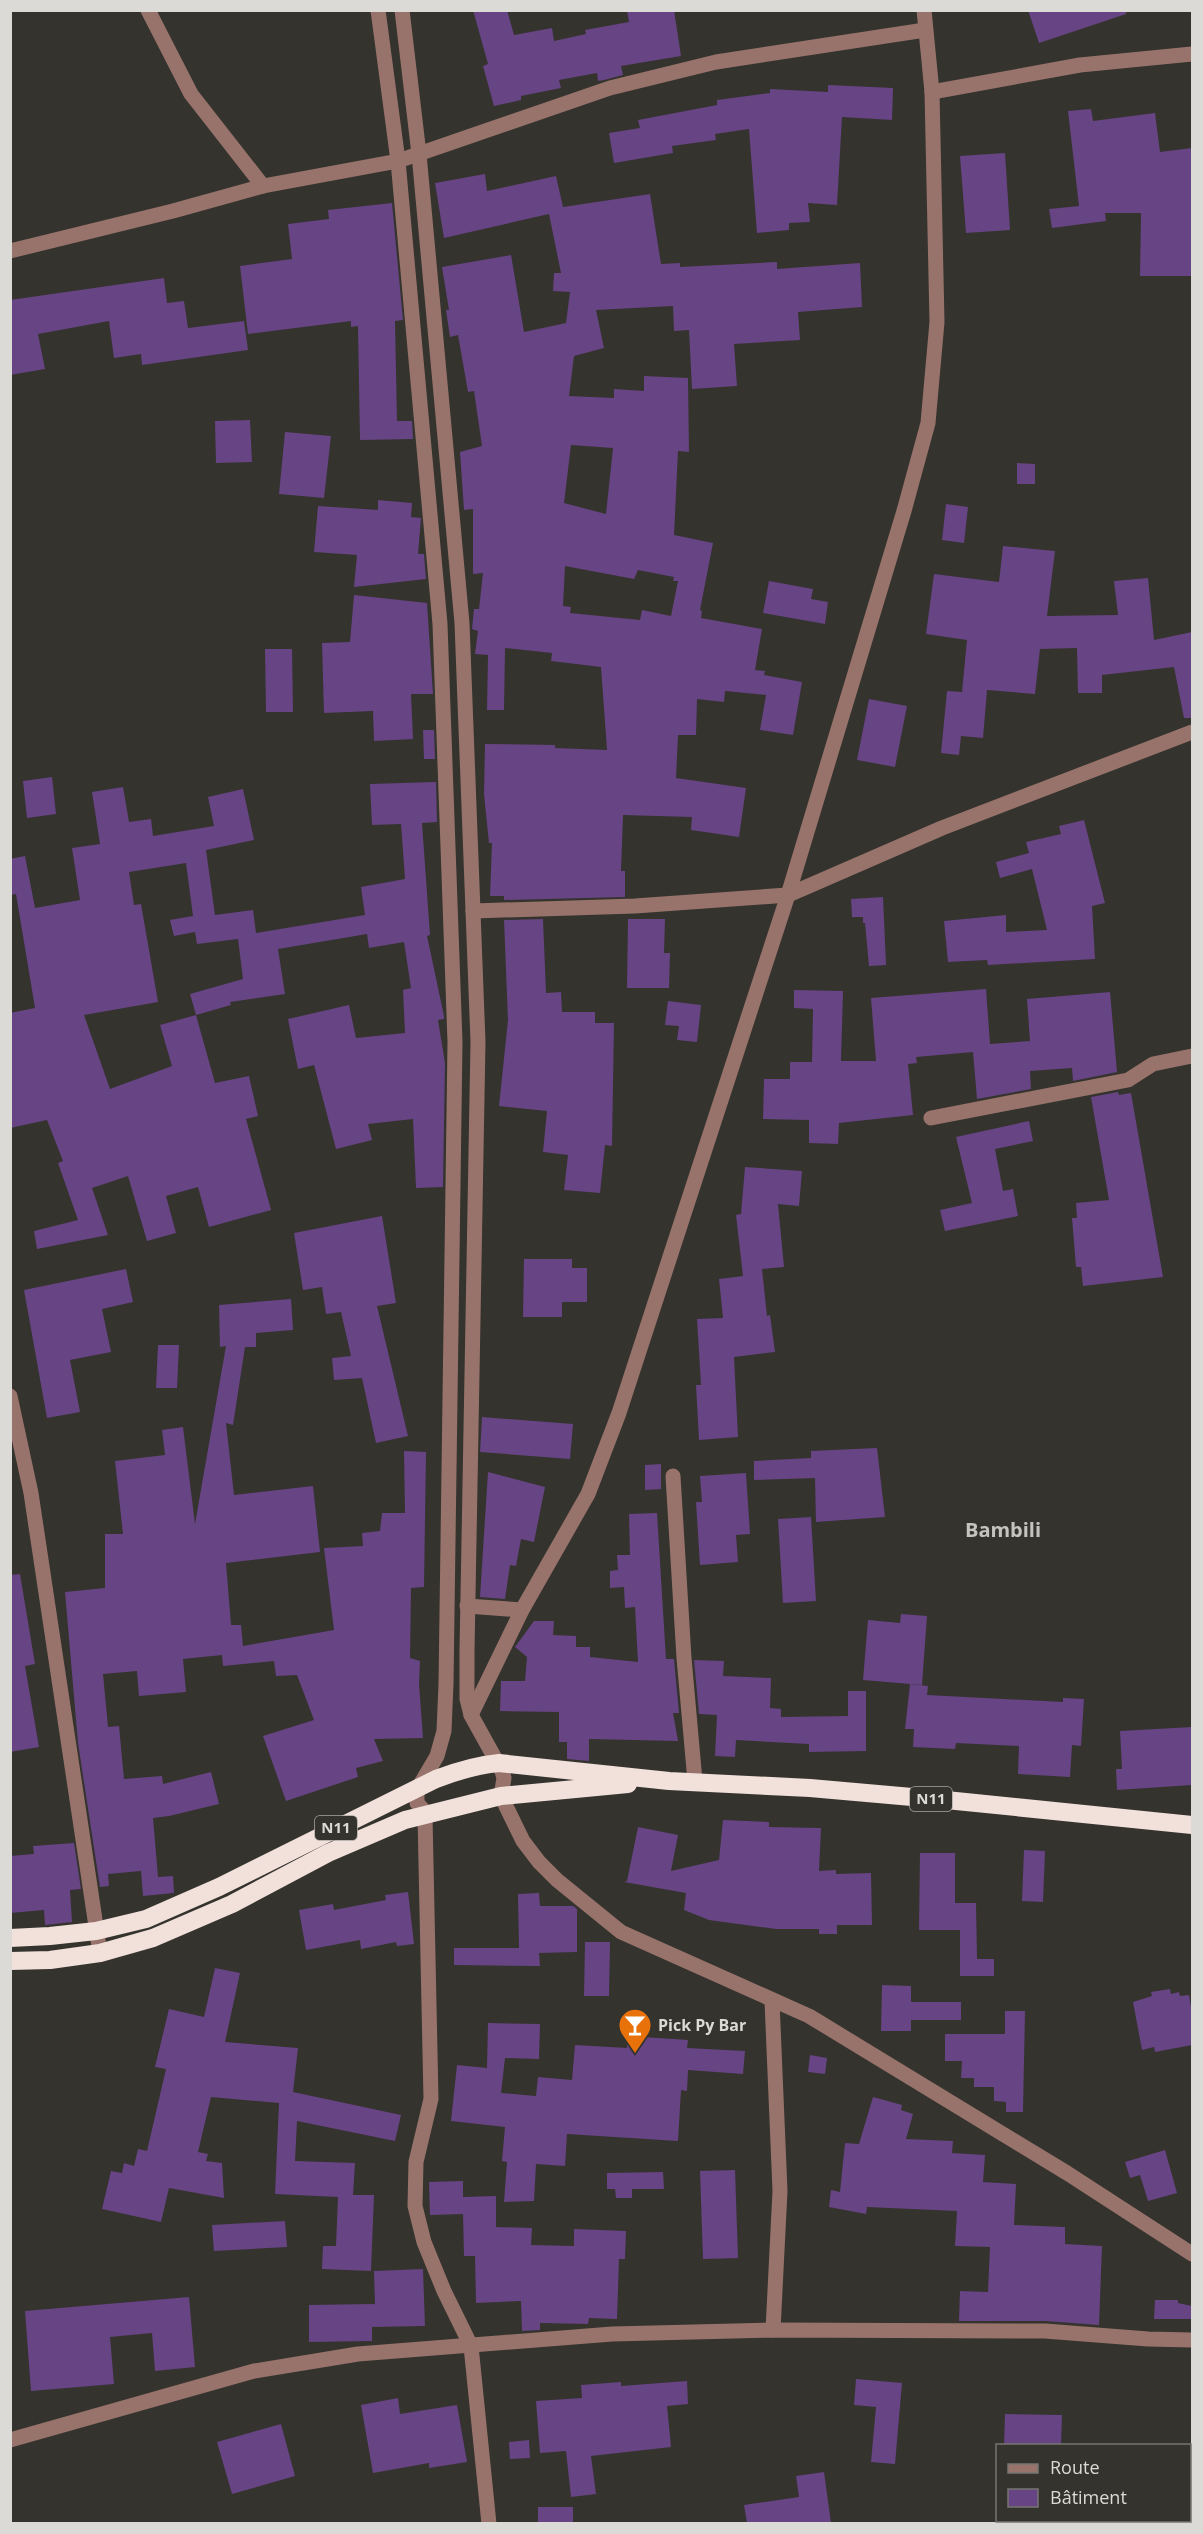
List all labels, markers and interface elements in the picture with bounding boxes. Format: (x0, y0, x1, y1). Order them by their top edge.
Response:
district label: Bambili (965, 1516, 1041, 1543)
road number: N11 (910, 1787, 952, 1811)
road number: N11 (315, 1816, 357, 1840)
bar icon: Pick Py Bar (617, 2007, 653, 2054)
place label: Pick Py Bar (658, 2014, 746, 2036)
legend (996, 2444, 1191, 2522)
text: Route (1050, 2455, 1100, 2479)
text: Bâtiment (1050, 2485, 1127, 2509)

